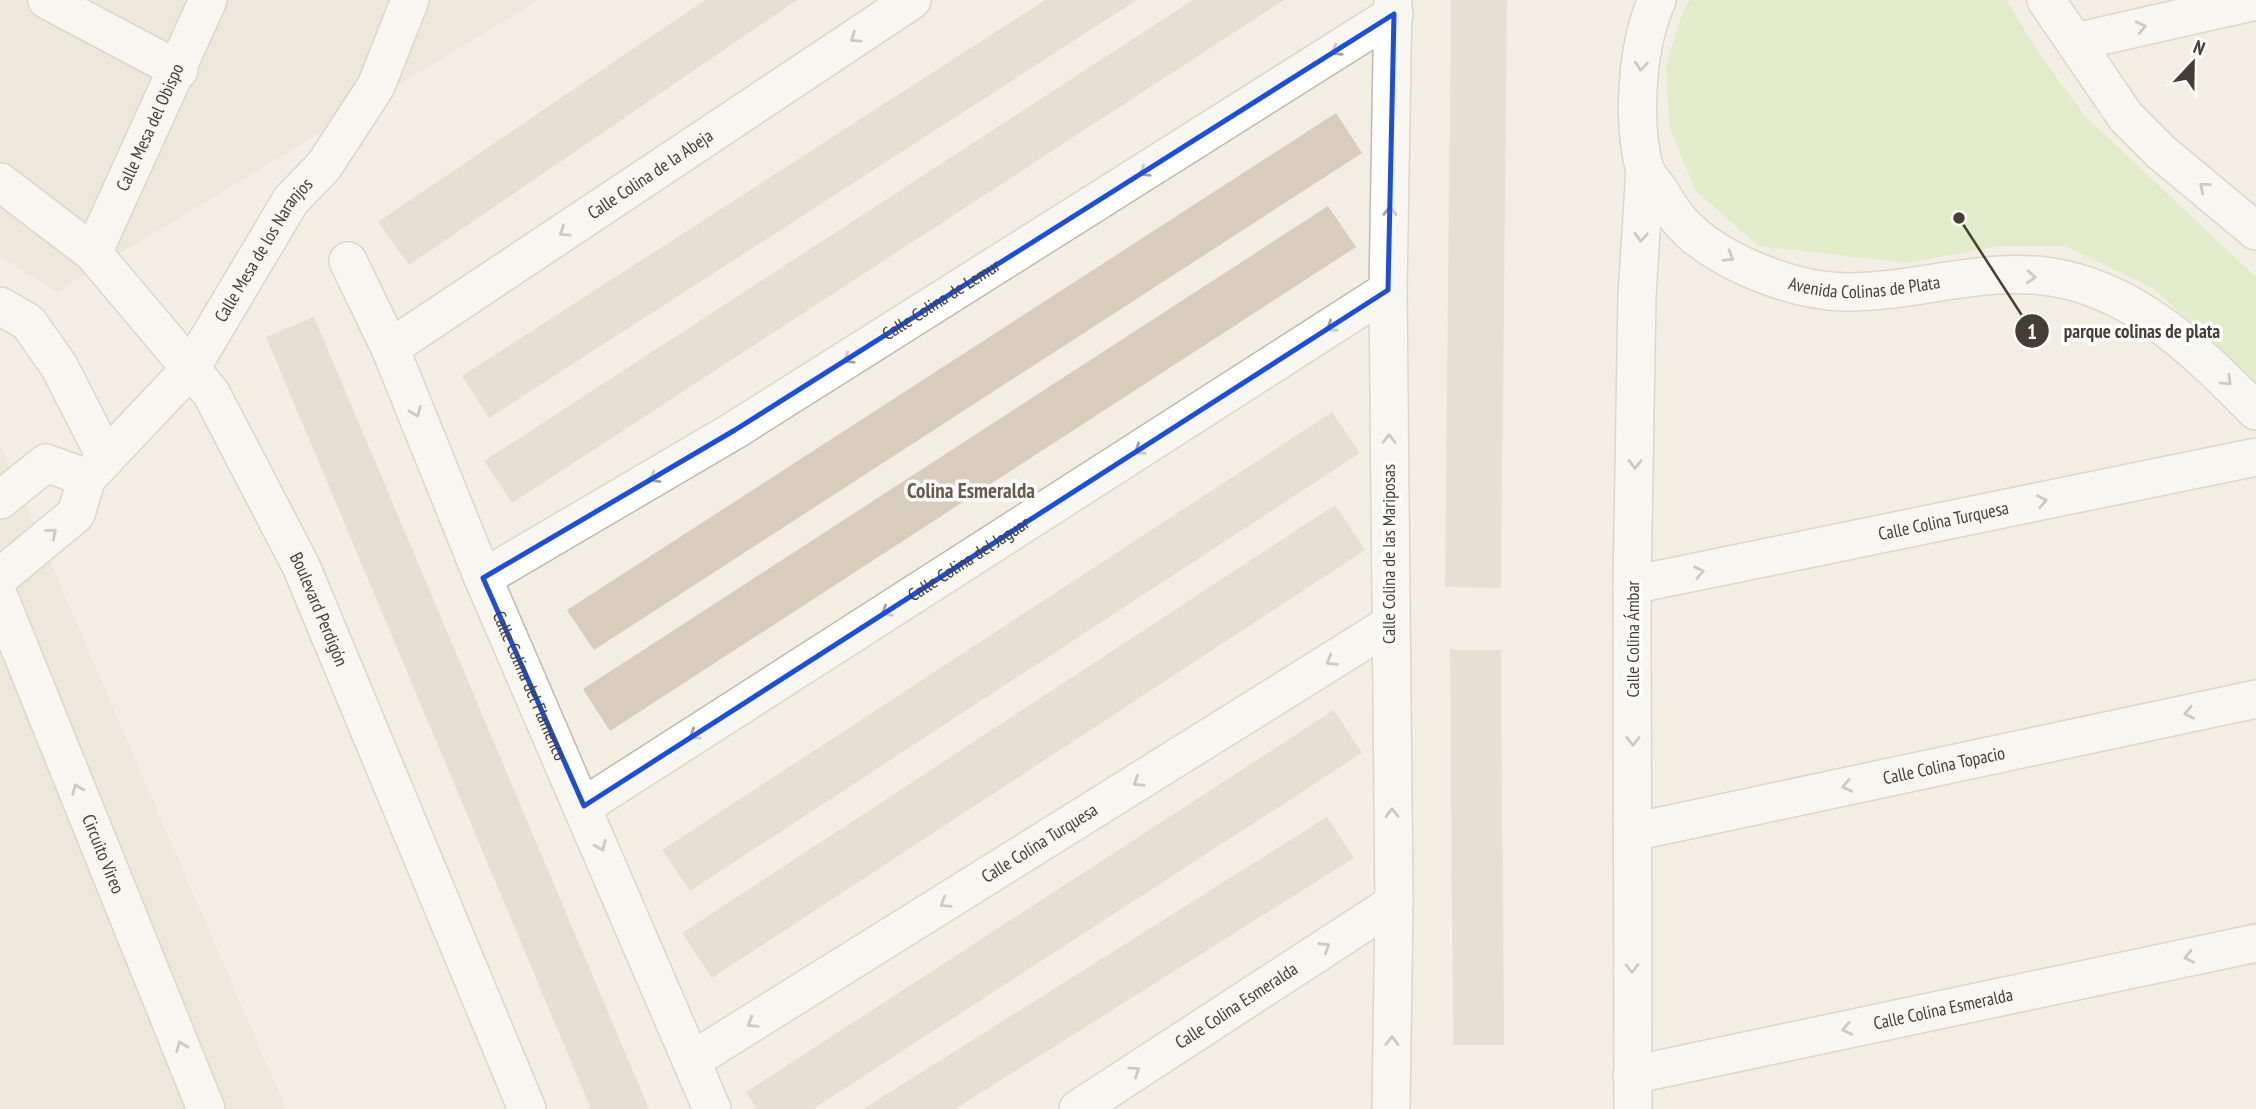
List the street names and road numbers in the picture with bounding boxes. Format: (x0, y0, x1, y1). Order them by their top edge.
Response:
street label: Calle Mesa del Obispo (111, 60, 189, 195)
street label: Calle Colina de la Abeja (583, 124, 717, 224)
street label: Calle Mesa de los Naranjos (209, 173, 317, 326)
street label: Calle Colina de Lemur (878, 254, 1004, 345)
street label: Avenida Colinas de Plata (1786, 270, 1942, 303)
street label: Calle Colina de las Mariposas (1377, 464, 1400, 644)
street label: Calle Colina Turquesa (1876, 496, 2011, 545)
street label: Calle Colina del Jaguar (903, 511, 1034, 606)
street label: Boulevard Perdigón (285, 548, 353, 670)
street label: Calle Colina Ámbar (1621, 580, 1644, 698)
street label: Calle Colina del Flamenco (488, 607, 572, 764)
street label: Calle Colina Topacio (1881, 741, 2007, 789)
street label: Calle Colina Turquesa (977, 798, 1102, 888)
street label: Circuito Vireo (77, 811, 130, 897)
street label: Calle Colina Esmeralda (1170, 957, 1302, 1054)
street label: Calle Colina Esmeralda (1871, 983, 2015, 1035)

